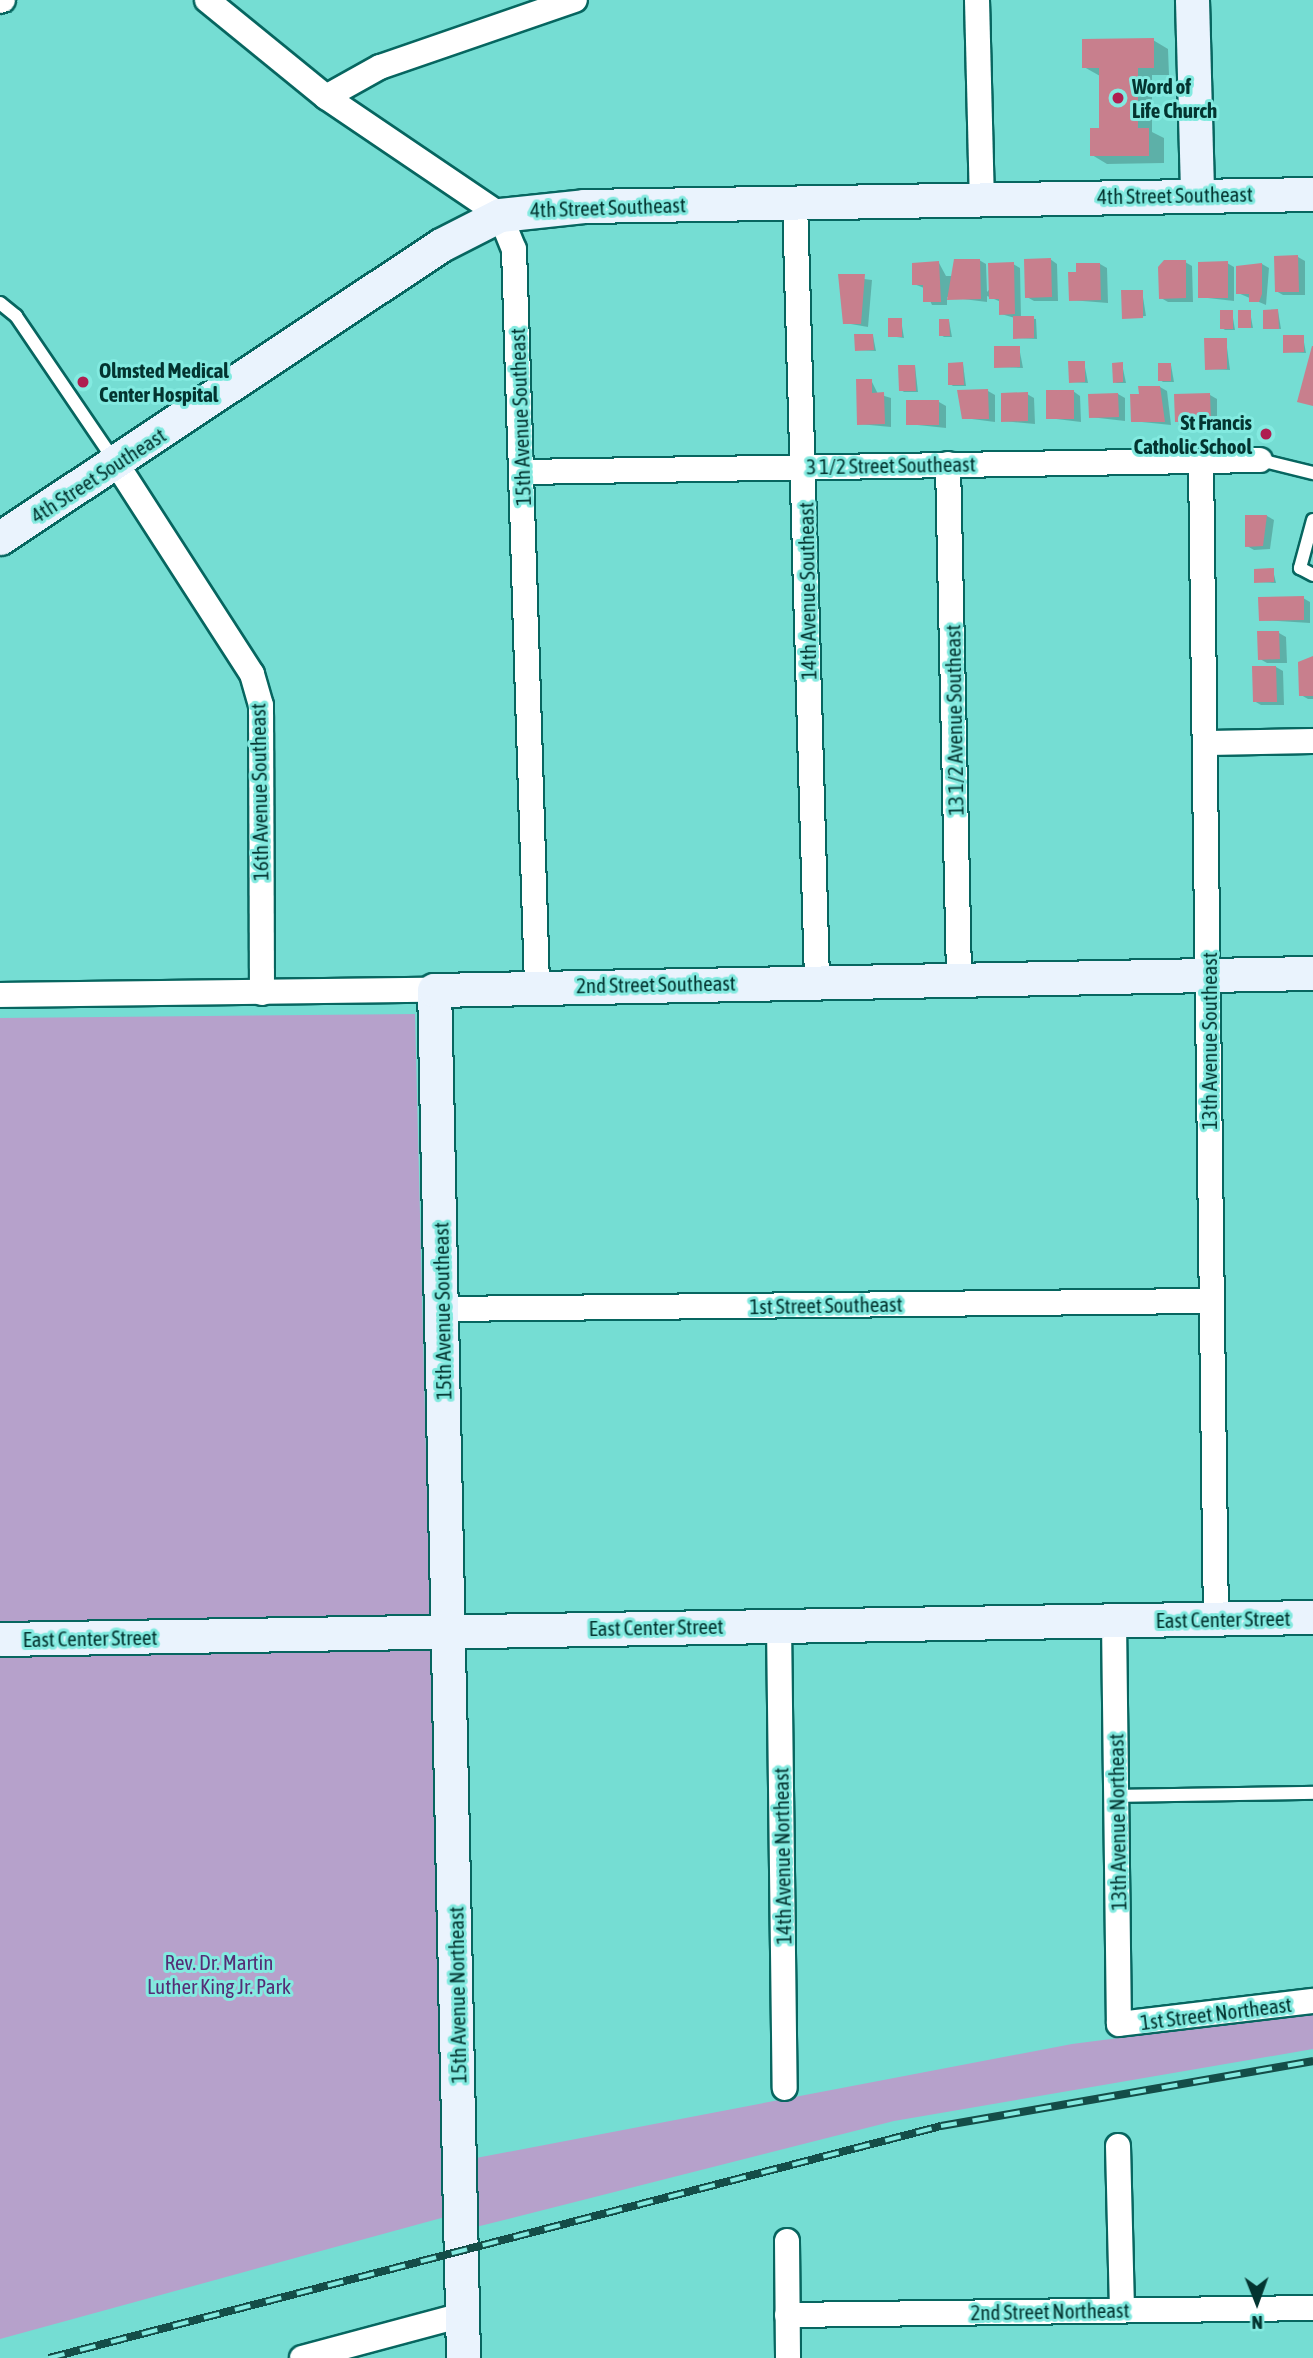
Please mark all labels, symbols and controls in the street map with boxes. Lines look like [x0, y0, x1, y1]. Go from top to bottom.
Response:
place label: Word of Life Church [1132, 73, 1217, 123]
marker: Word of Life Church [1110, 90, 1126, 106]
street label: 4th Street Southeast [1097, 181, 1253, 209]
street label: 4th Street Southeast [530, 192, 686, 222]
street label: 15th Avenue Southeast [504, 328, 536, 506]
place label: Olmsted Medical Center Hospital [99, 357, 229, 407]
marker: Olmsted Medical Center Hospital [73, 372, 93, 392]
place label: St Francis Catholic School [1134, 409, 1252, 459]
street label: 4th Street Southeast [26, 422, 170, 528]
marker: St Francis Catholic School [1258, 426, 1274, 442]
street label: 3 1/2 Street Southeast [806, 451, 976, 479]
street label: 14th Avenue Southeast [793, 502, 821, 680]
street label: 13 1/2 Avenue Southeast [940, 624, 968, 816]
street label: 16th Avenue Southeast [245, 703, 273, 881]
street label: 13th Avenue Southeast [1196, 952, 1222, 1130]
street label: 2nd Street Southeast [576, 970, 736, 998]
street label: 15th Avenue Southeast [428, 1222, 456, 1400]
street label: 1st Street Southeast [749, 1291, 903, 1319]
street label: East Center Street [1155, 1605, 1291, 1633]
street label: East Center Street [588, 1613, 724, 1641]
street label: East Center Street [22, 1624, 158, 1652]
street label: 13th Avenue Northeast [1103, 1733, 1131, 1911]
street label: 14th Avenue Northeast [768, 1767, 796, 1945]
street label: 15th Avenue Northeast [443, 1906, 471, 2084]
park label: Rev. Dr. Martin Luther King Jr. Park [147, 1949, 291, 1999]
street label: 1st Street Northeast [1139, 1991, 1293, 2035]
north arrow [1222, 2267, 1292, 2337]
street label: 2nd Street Northeast [970, 2297, 1130, 2325]
text: N [1252, 2312, 1263, 2334]

